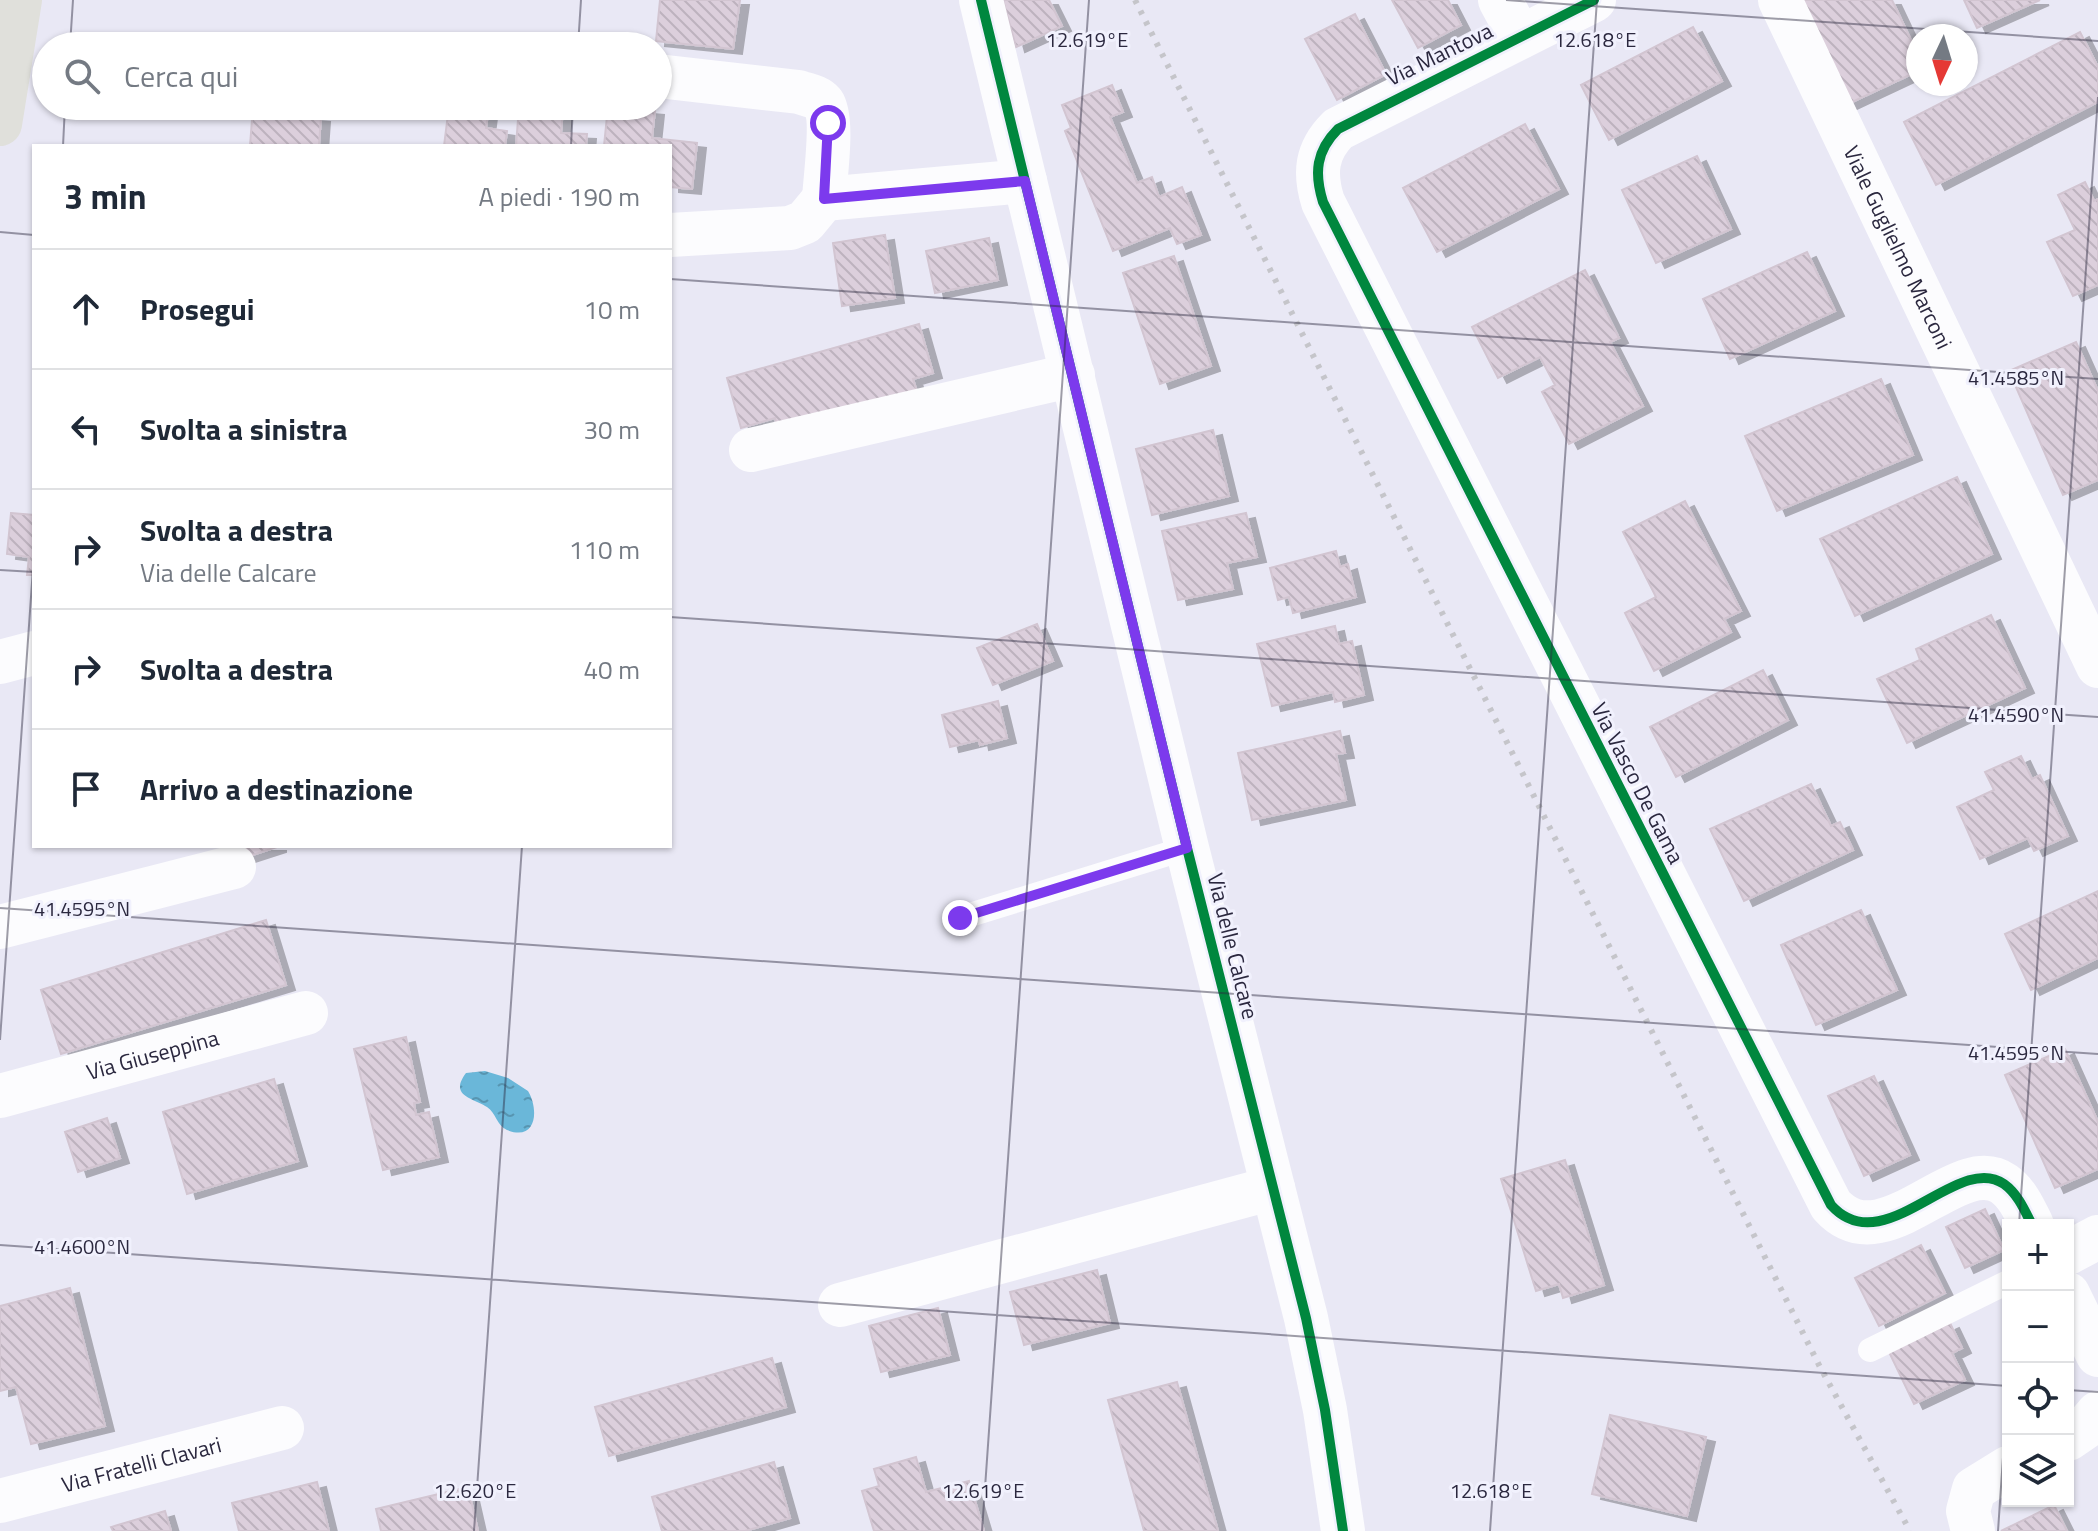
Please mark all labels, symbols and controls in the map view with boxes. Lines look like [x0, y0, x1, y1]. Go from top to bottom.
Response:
street label: Via Mantova [1380, 13, 1498, 95]
text: 12.619°E [1046, 24, 1128, 55]
text: 12.618°E [1554, 24, 1636, 55]
north arrow [1906, 24, 1978, 96]
search box [32, 32, 672, 120]
text: Cerca qui [124, 53, 238, 99]
icon: search [60, 54, 104, 98]
route start [810, 105, 846, 141]
street label: Viale Guglielmo Marconi [1835, 140, 1961, 355]
text: 3 min [64, 170, 147, 222]
text: A piedi · 190 m [479, 177, 640, 216]
text: Prosegui [140, 286, 255, 332]
icon: ahead [64, 287, 108, 331]
text: 10 m [583, 290, 640, 329]
text: 41.4585°N [1968, 362, 2064, 393]
text: Svolta a sinistra [140, 406, 348, 452]
icon: left [64, 407, 108, 451]
text: 30 m [583, 410, 640, 449]
text: Svolta a destra [140, 507, 333, 553]
icon: right [64, 527, 108, 571]
text: 110 m [569, 530, 640, 569]
text: Via delle Calcare [140, 553, 317, 592]
text: Svolta a destra [140, 646, 333, 692]
icon: right [64, 647, 108, 691]
text: 40 m [583, 650, 640, 689]
street label: Via Vasco De Gama [1583, 696, 1693, 870]
text: 41.4590°N [1968, 699, 2064, 730]
text: Arrivo a destinazione [140, 766, 413, 812]
icon: arrive [64, 767, 108, 811]
street label: Via delle Calcare [1198, 869, 1268, 1023]
text: 41.4595°N [34, 893, 130, 924]
route end [942, 900, 978, 936]
street label: Via Giuseppina [82, 1020, 223, 1089]
text: 41.4595°N [1968, 1037, 2064, 1068]
map controls [2002, 1219, 2074, 1507]
button: + [2002, 1219, 2074, 1291]
text: 41.4600°N [34, 1231, 130, 1262]
button: − [2002, 1291, 2074, 1363]
button: locate [2002, 1363, 2074, 1435]
street label: Via Fratelli Clavari [58, 1427, 225, 1501]
button: layers [2002, 1435, 2074, 1507]
text: 12.620°E [434, 1475, 516, 1506]
text: 12.619°E [942, 1475, 1024, 1506]
text: 12.618°E [1450, 1475, 1532, 1506]

